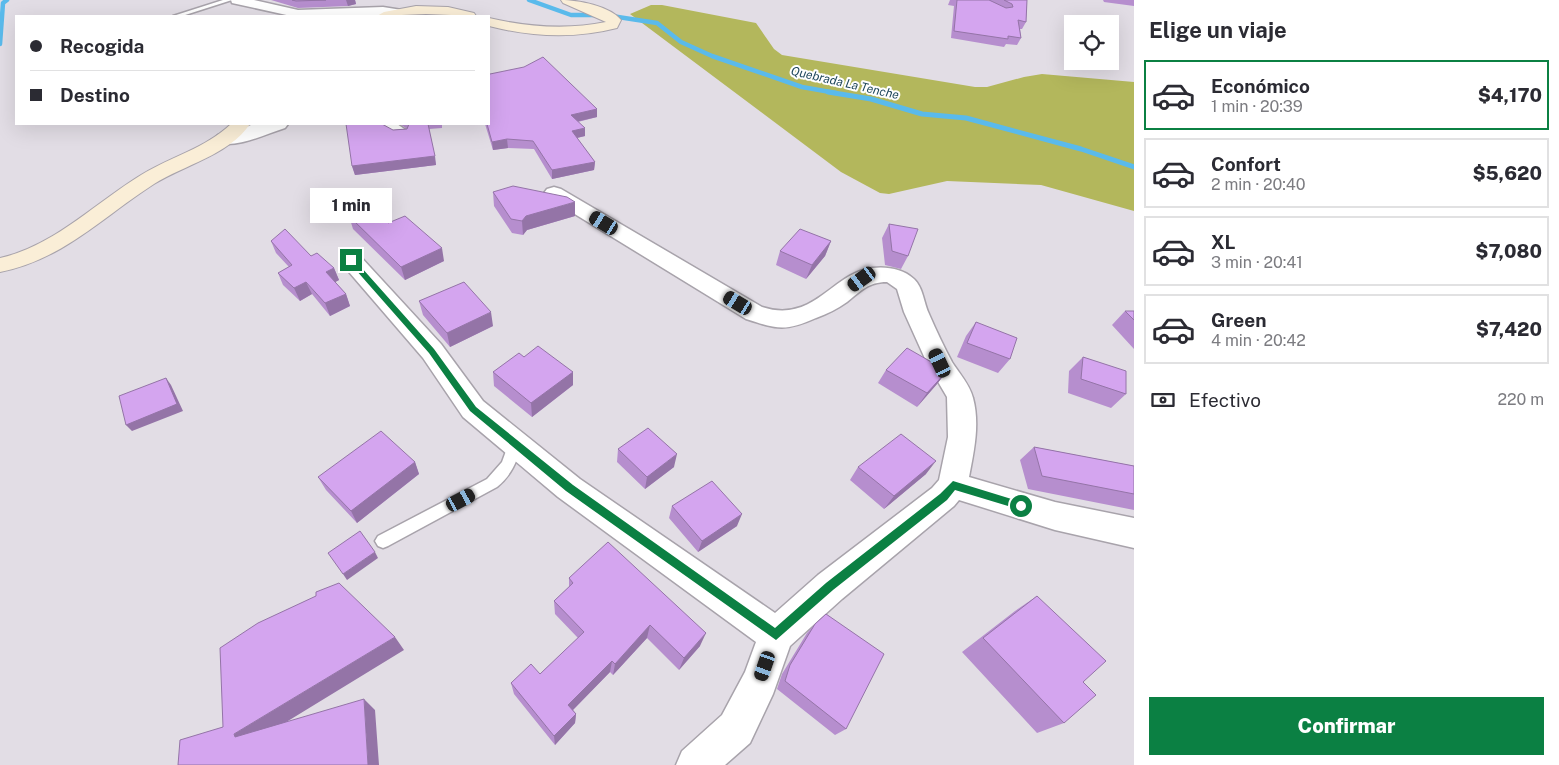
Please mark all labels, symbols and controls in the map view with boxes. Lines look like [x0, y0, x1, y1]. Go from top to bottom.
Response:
map controls [1064, 15, 1119, 70]
button: locate [1064, 15, 1119, 70]
text: Elige un viaje [1149, 17, 1287, 43]
text: Recogida [60, 35, 144, 57]
water label: Quebrada La Tenche [790, 64, 901, 102]
icon: car [1151, 73, 1196, 118]
text: Económico [1211, 75, 1310, 97]
text: Destino [60, 84, 130, 106]
text: $4,170 [1478, 84, 1542, 106]
text: 1 min · 20:39 [1211, 97, 1303, 116]
icon: car [1151, 151, 1196, 196]
text: Confort [1211, 153, 1281, 175]
text: $5,620 [1472, 162, 1542, 184]
text: 2 min · 20:40 [1211, 175, 1306, 194]
callout: 1 min [310, 188, 392, 222]
text: 1 min [331, 196, 371, 215]
car [587, 209, 620, 237]
icon: car [1151, 229, 1196, 274]
text: XL [1211, 231, 1236, 253]
text: $7,080 [1475, 240, 1542, 262]
route end [340, 249, 362, 271]
text: 3 min · 20:41 [1211, 253, 1303, 272]
car [845, 264, 878, 294]
car [721, 289, 754, 317]
icon: car [1151, 307, 1196, 352]
text: Green [1211, 309, 1266, 331]
text: $7,420 [1476, 318, 1542, 340]
text: 4 min · 20:42 [1211, 331, 1306, 350]
car [926, 346, 953, 380]
icon: cash [1149, 386, 1177, 414]
text: Efectivo [1189, 389, 1261, 411]
text: 220 m [1497, 390, 1544, 409]
car [444, 486, 477, 514]
route start [1010, 495, 1032, 517]
car [753, 649, 776, 683]
button: Confirmar [1149, 697, 1544, 755]

